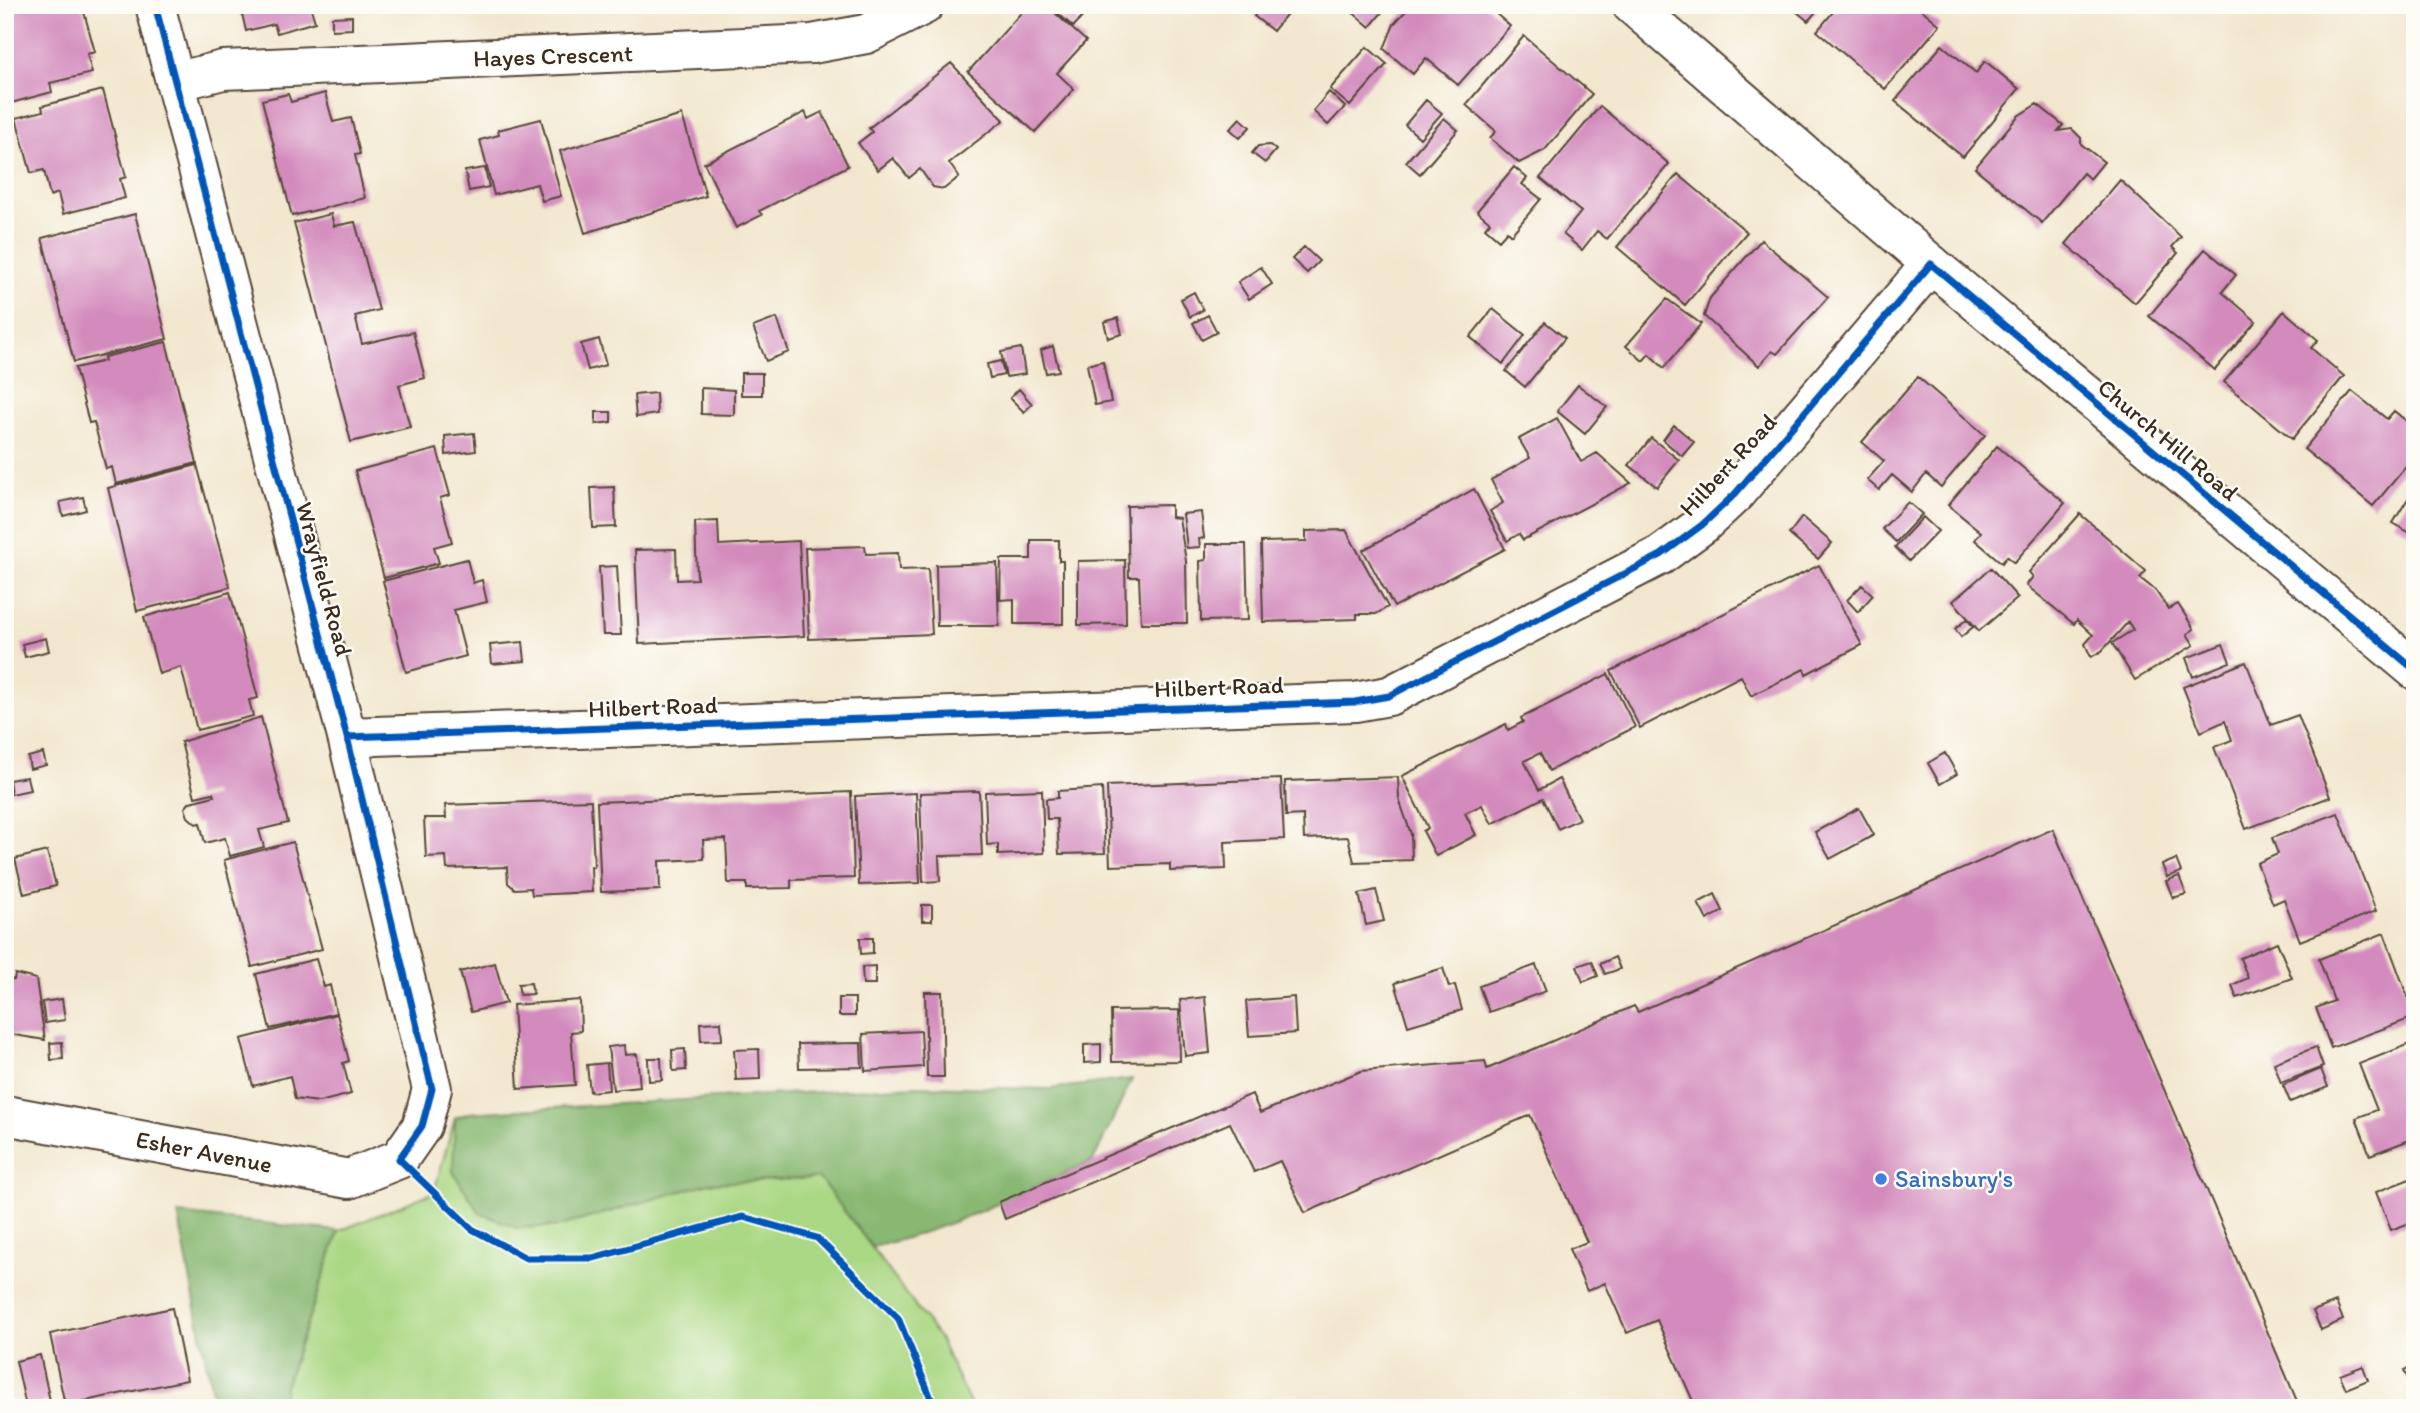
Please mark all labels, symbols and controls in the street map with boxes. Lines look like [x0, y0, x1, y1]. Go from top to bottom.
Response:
street label: Hayes Crescent [473, 38, 633, 73]
street label: Church Hill Road [2092, 372, 2245, 507]
street label: Hilbert Road [1673, 407, 1782, 522]
street label: Wrayfield Road [290, 499, 359, 659]
street label: Hilbert Road [1154, 670, 1284, 703]
street label: Hilbert Road [588, 690, 718, 723]
street label: Esher Avenue [134, 1124, 275, 1179]
place label: Sainsbury's [1895, 1164, 2013, 1193]
marker: Sainsbury's [1873, 1171, 1889, 1187]

